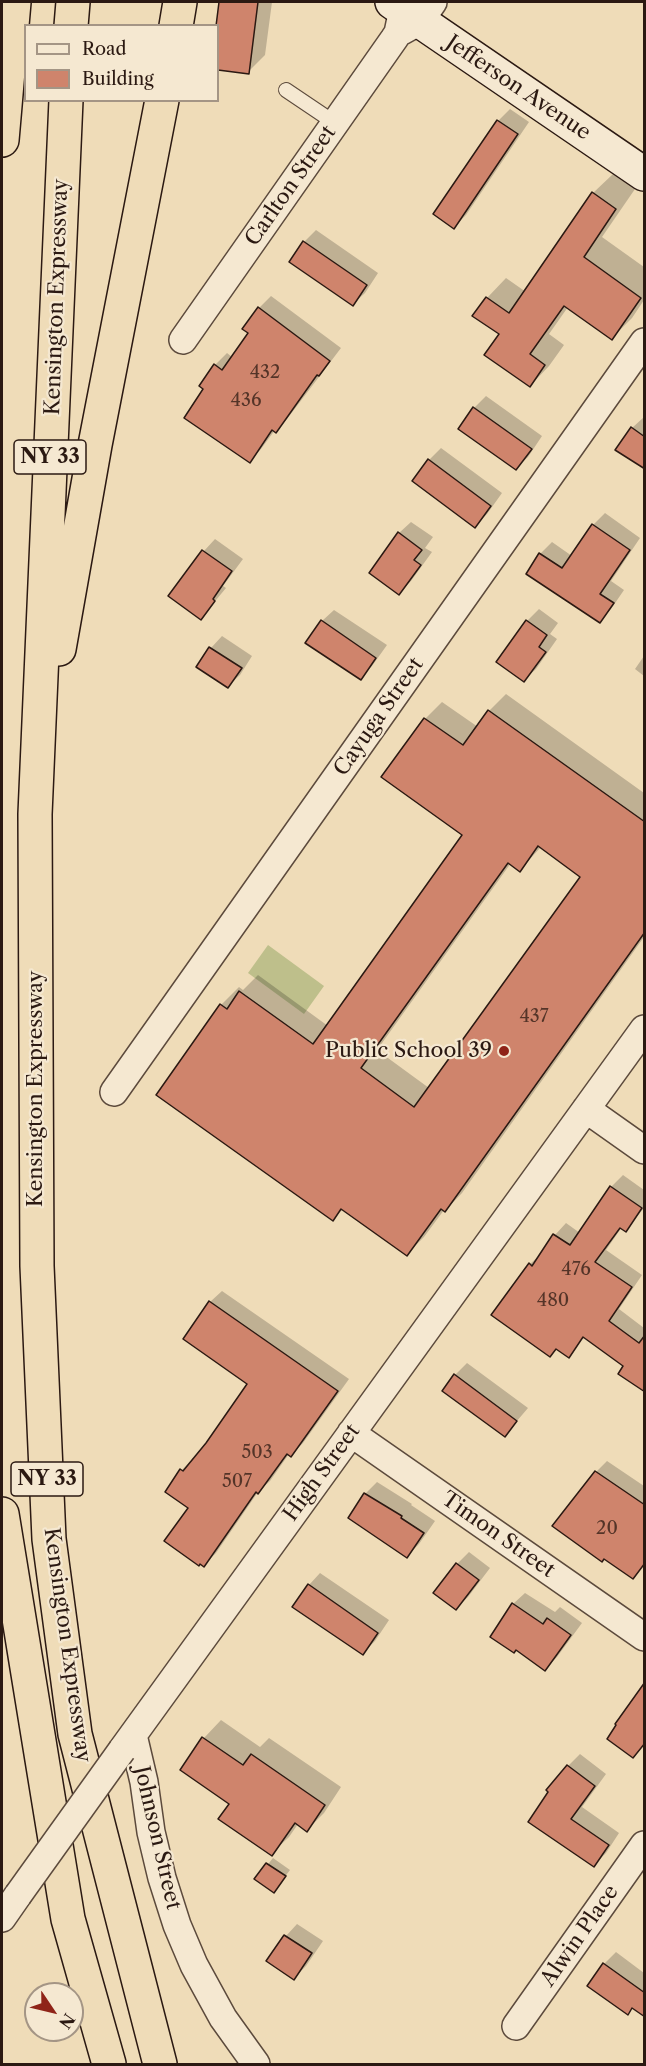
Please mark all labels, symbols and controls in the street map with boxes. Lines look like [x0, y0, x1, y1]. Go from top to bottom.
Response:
legend [24, 24, 219, 102]
street label: Jefferson Avenue [441, 30, 595, 146]
text: Road [82, 38, 127, 60]
text: Building [82, 68, 154, 90]
street label: Carlton Street [240, 121, 342, 251]
street label: Kensington Expressway [40, 178, 74, 416]
house number: 432 [250, 362, 280, 384]
house number: 436 [231, 390, 261, 412]
road number: NY 33 [14, 440, 86, 474]
street label: Cayuga Street [329, 653, 429, 781]
street label: Kensington Expressway [23, 971, 49, 1207]
house number: 437 [519, 1006, 549, 1028]
place label: Public School 39 [325, 1038, 492, 1064]
marker: Public School 39 [497, 1044, 511, 1058]
house number: 476 [561, 1259, 591, 1281]
house number: 480 [537, 1290, 569, 1312]
street label: High Street [278, 1420, 366, 1526]
house number: 503 [241, 1442, 273, 1464]
road number: NY 33 [11, 1462, 83, 1496]
house number: 507 [222, 1471, 252, 1493]
street label: Timon Street [437, 1487, 559, 1583]
house number: 20 [596, 1518, 618, 1540]
street label: Kensington Expressway [38, 1526, 96, 1764]
street label: Johnson Street [128, 1764, 186, 1912]
street label: Alwin Place [536, 1880, 624, 1992]
north arrow [24, 1982, 84, 2042]
text: N [55, 2010, 79, 2033]

